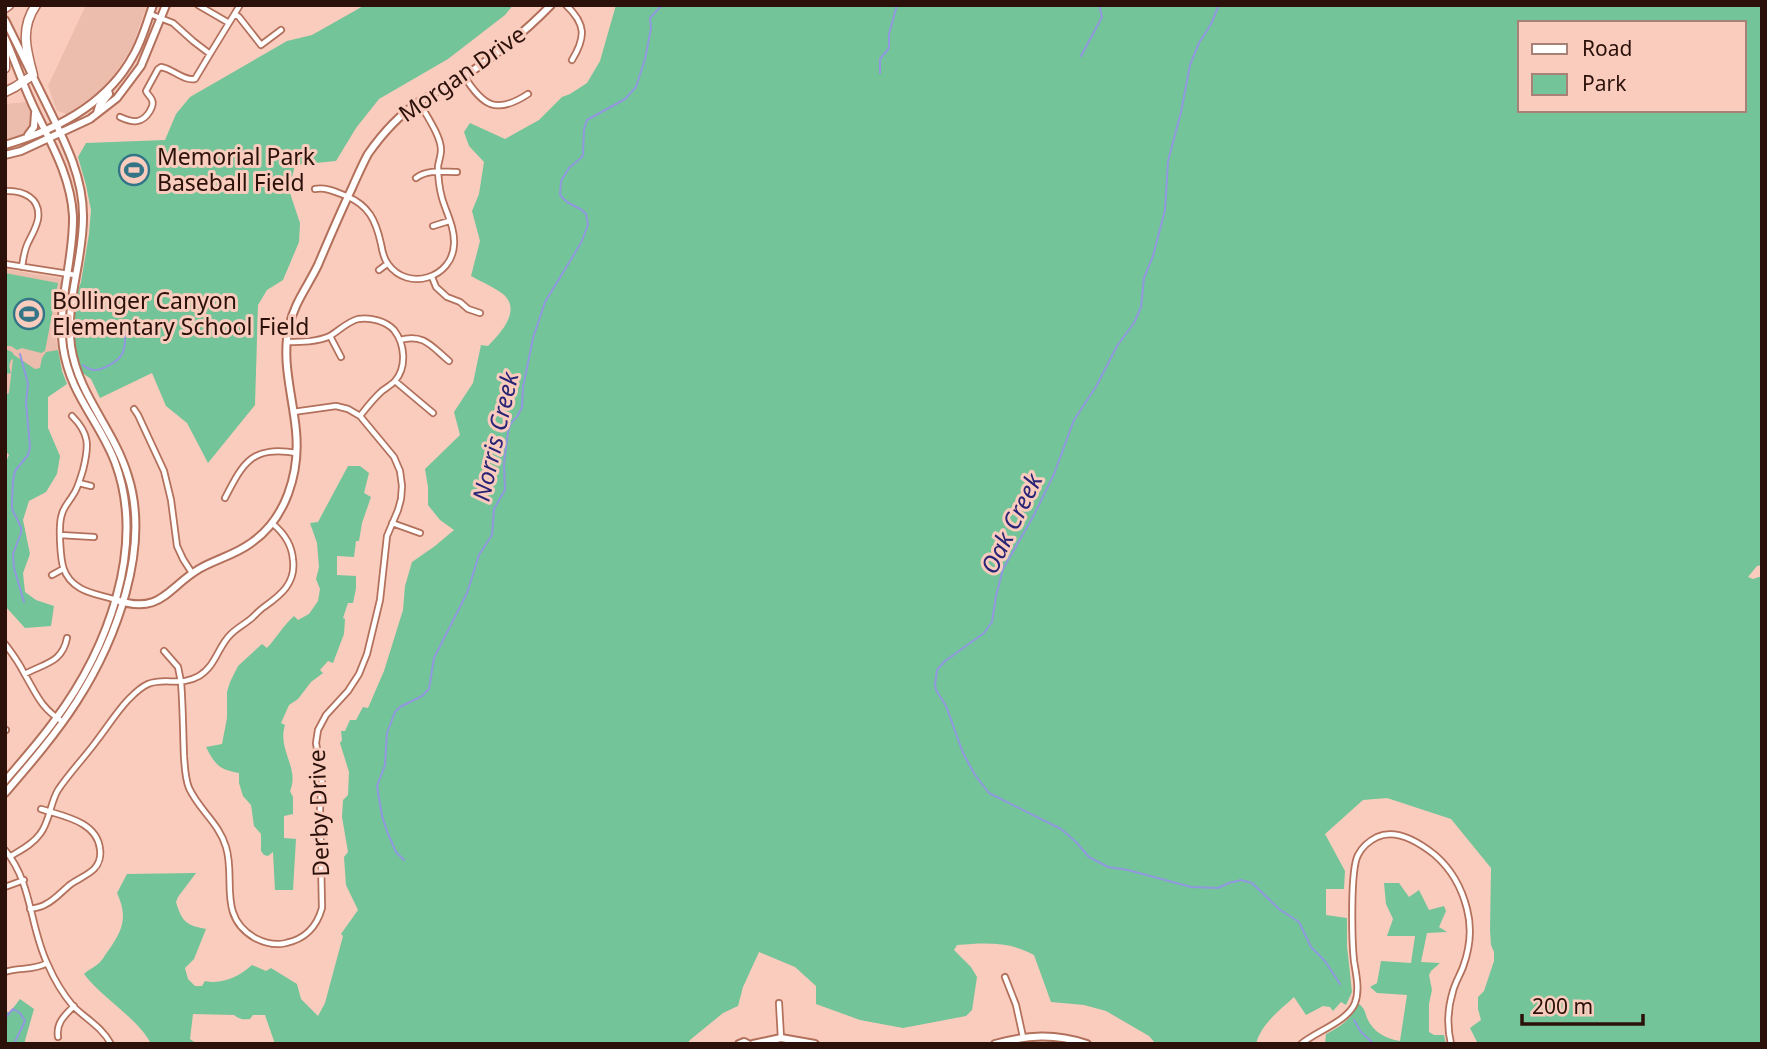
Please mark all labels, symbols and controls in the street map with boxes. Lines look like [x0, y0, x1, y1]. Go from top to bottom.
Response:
street label: Morgan Drive [392, 18, 531, 129]
legend [1518, 21, 1746, 112]
text: Road [1582, 34, 1632, 62]
text: Park [1582, 69, 1627, 97]
place label: Memorial Park Baseball Field [157, 140, 316, 198]
sports icon: Memorial Park Baseball Field [117, 153, 151, 187]
place label: Bollinger Canyon Elementary School Field [52, 284, 309, 342]
sports icon: Bollinger Canyon Elementary School Field [12, 297, 46, 331]
water label: Norris Creek [464, 368, 526, 504]
water label: Oak Creek [972, 467, 1050, 579]
street label: Derby Drive [300, 749, 336, 877]
scale bar [1522, 982, 1643, 1026]
text: 200 m [1532, 992, 1593, 1020]

